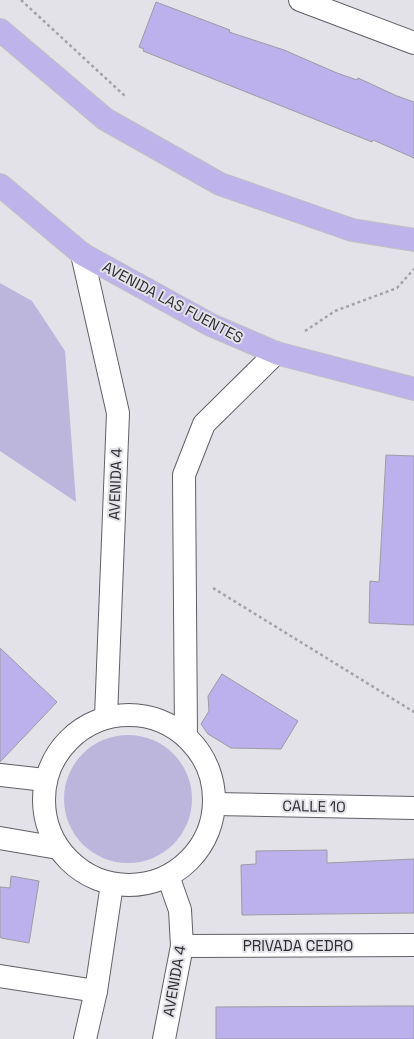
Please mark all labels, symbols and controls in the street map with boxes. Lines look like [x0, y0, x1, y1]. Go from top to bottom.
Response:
street label: AVENIDA LAS FUENTES [99, 257, 247, 347]
street label: AVENIDA 4 [104, 448, 126, 520]
street label: CALLE 10 [282, 796, 346, 816]
street label: PRIVADA CEDRO [243, 936, 353, 955]
street label: AVENIDA 4 [158, 944, 190, 1018]

